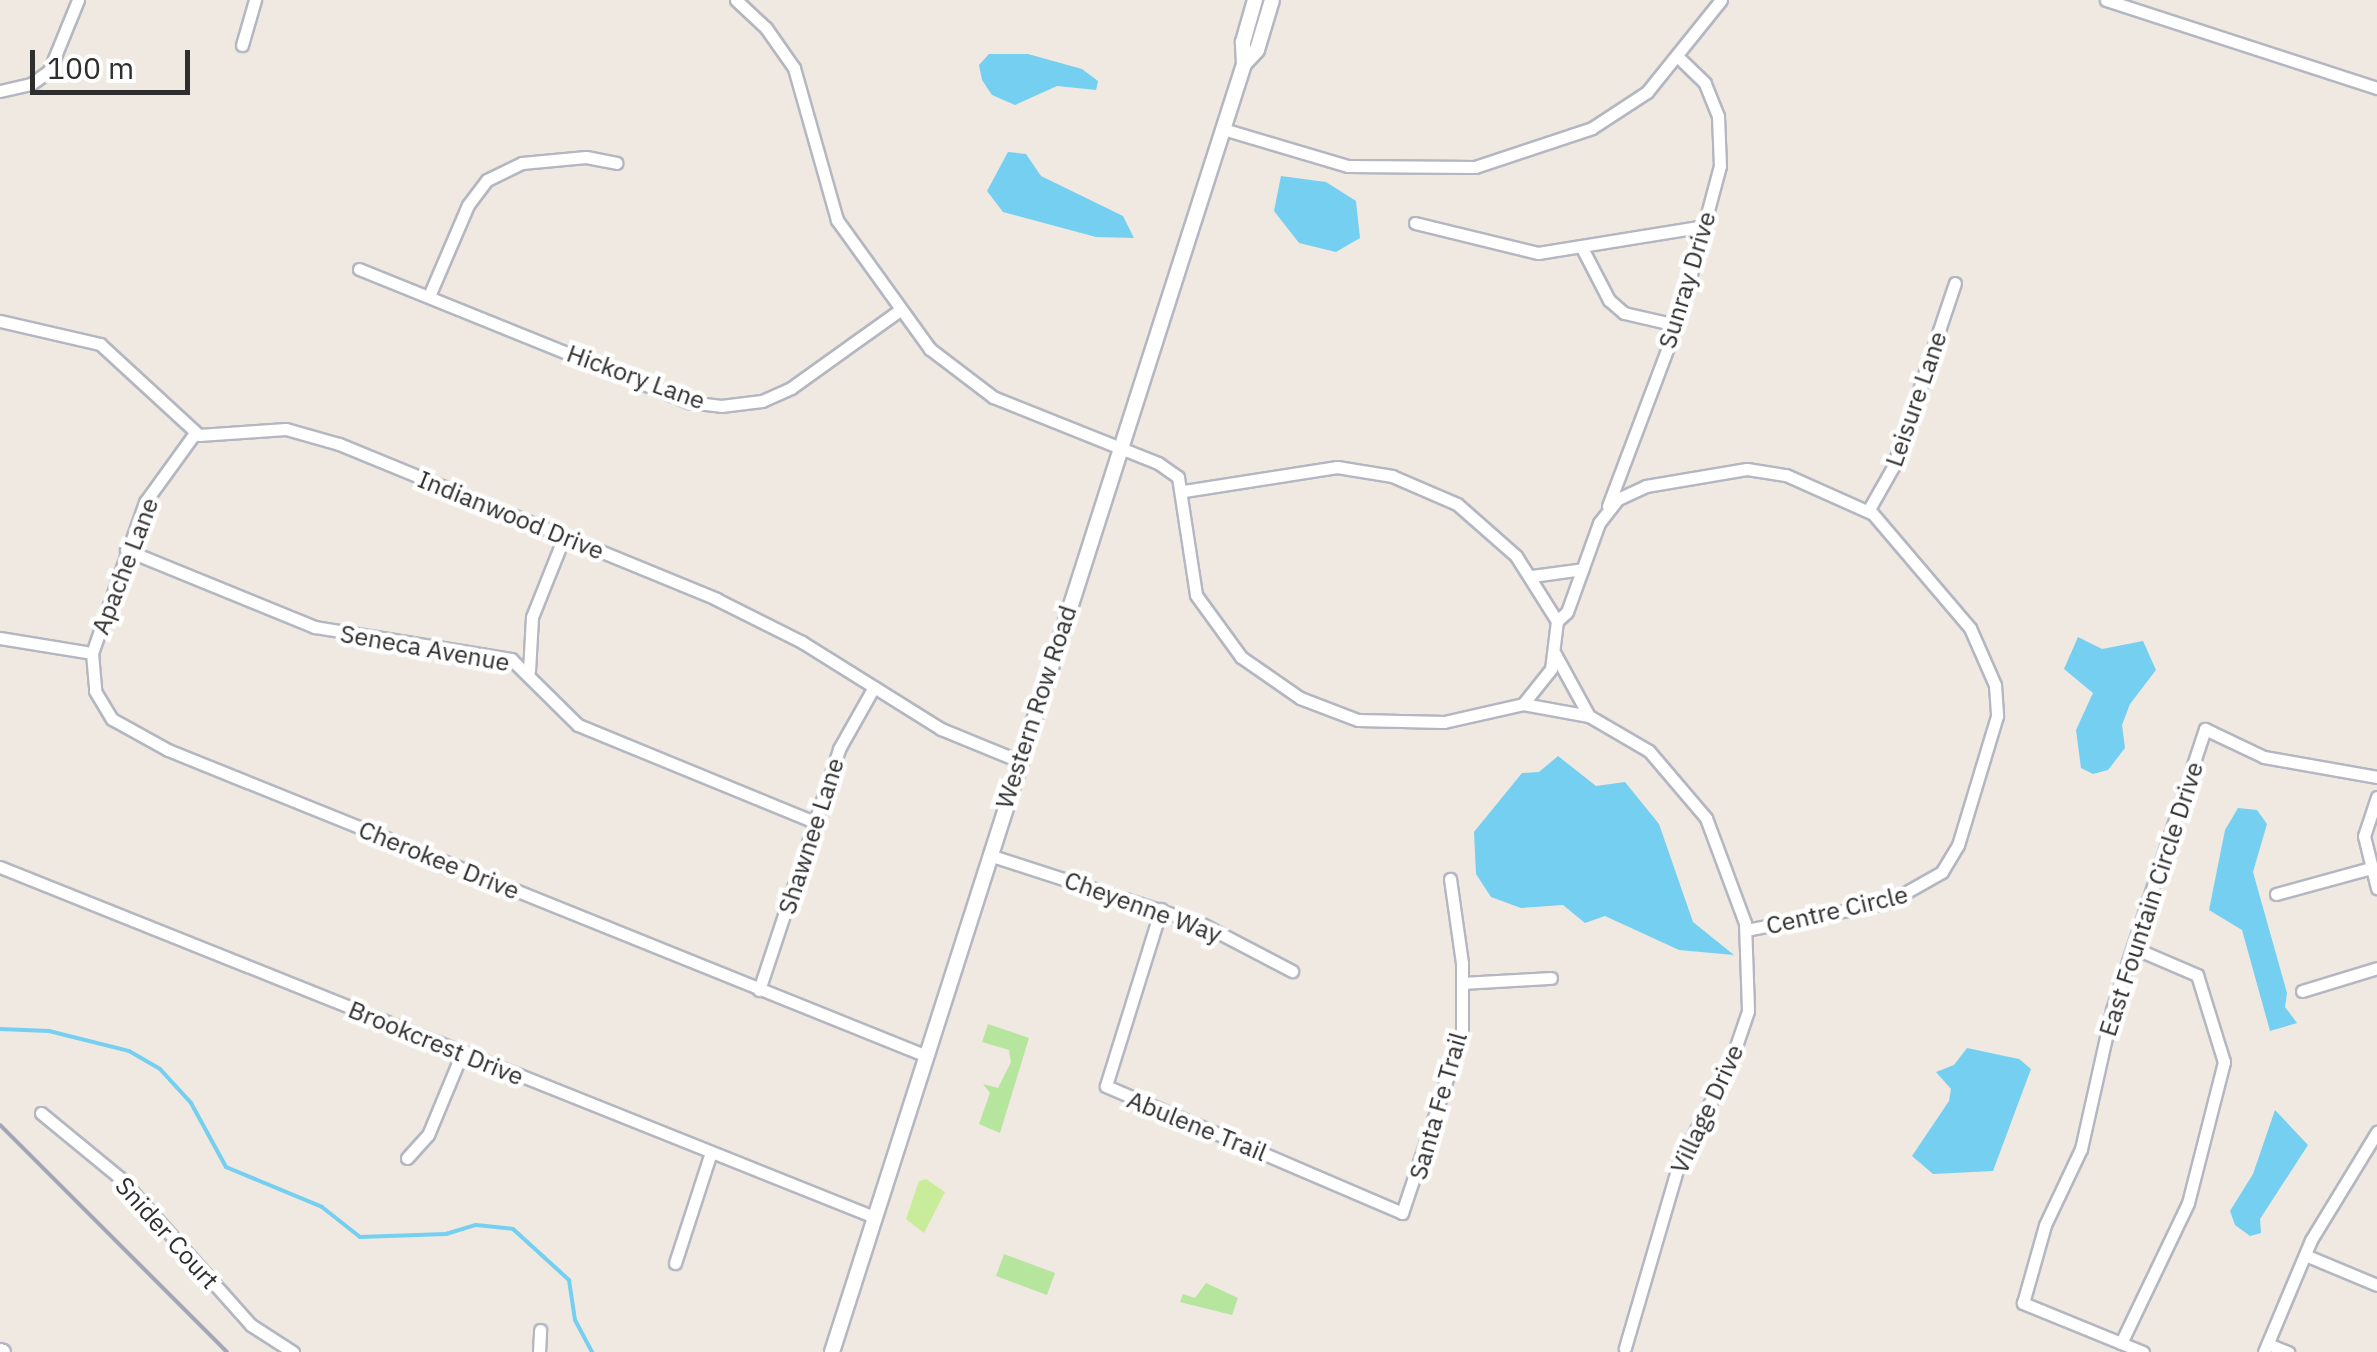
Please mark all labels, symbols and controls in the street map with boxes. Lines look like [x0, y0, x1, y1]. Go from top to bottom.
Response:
scale bar [35, 30, 195, 92]
text: 100 m [47, 48, 134, 87]
street label: Sunray Drive [1652, 208, 1722, 352]
street label: Leisure Lane [1879, 327, 1953, 471]
street label: Hickory Lane [563, 338, 709, 416]
street label: Indianwood Drive [414, 464, 608, 566]
street label: Apache Lane [85, 493, 165, 639]
street label: Western Row Road [989, 602, 1083, 812]
street label: Seneca Avenue [338, 618, 512, 678]
street label: Shawnee Lane [772, 754, 850, 918]
street label: East Fountain Circle Drive [2092, 758, 2210, 1040]
street label: Cherokee Drive [354, 814, 524, 906]
street label: Cheyenne Way [1060, 865, 1226, 949]
street label: Centre Circle [1763, 879, 1911, 941]
street label: Brookcrest Drive [344, 994, 528, 1092]
street label: Santa Fe Trail [1403, 1029, 1473, 1183]
street label: Village Drive [1664, 1040, 1750, 1178]
street label: Abulene Trail [1123, 1084, 1271, 1168]
street label: Snider Court [109, 1171, 225, 1295]

